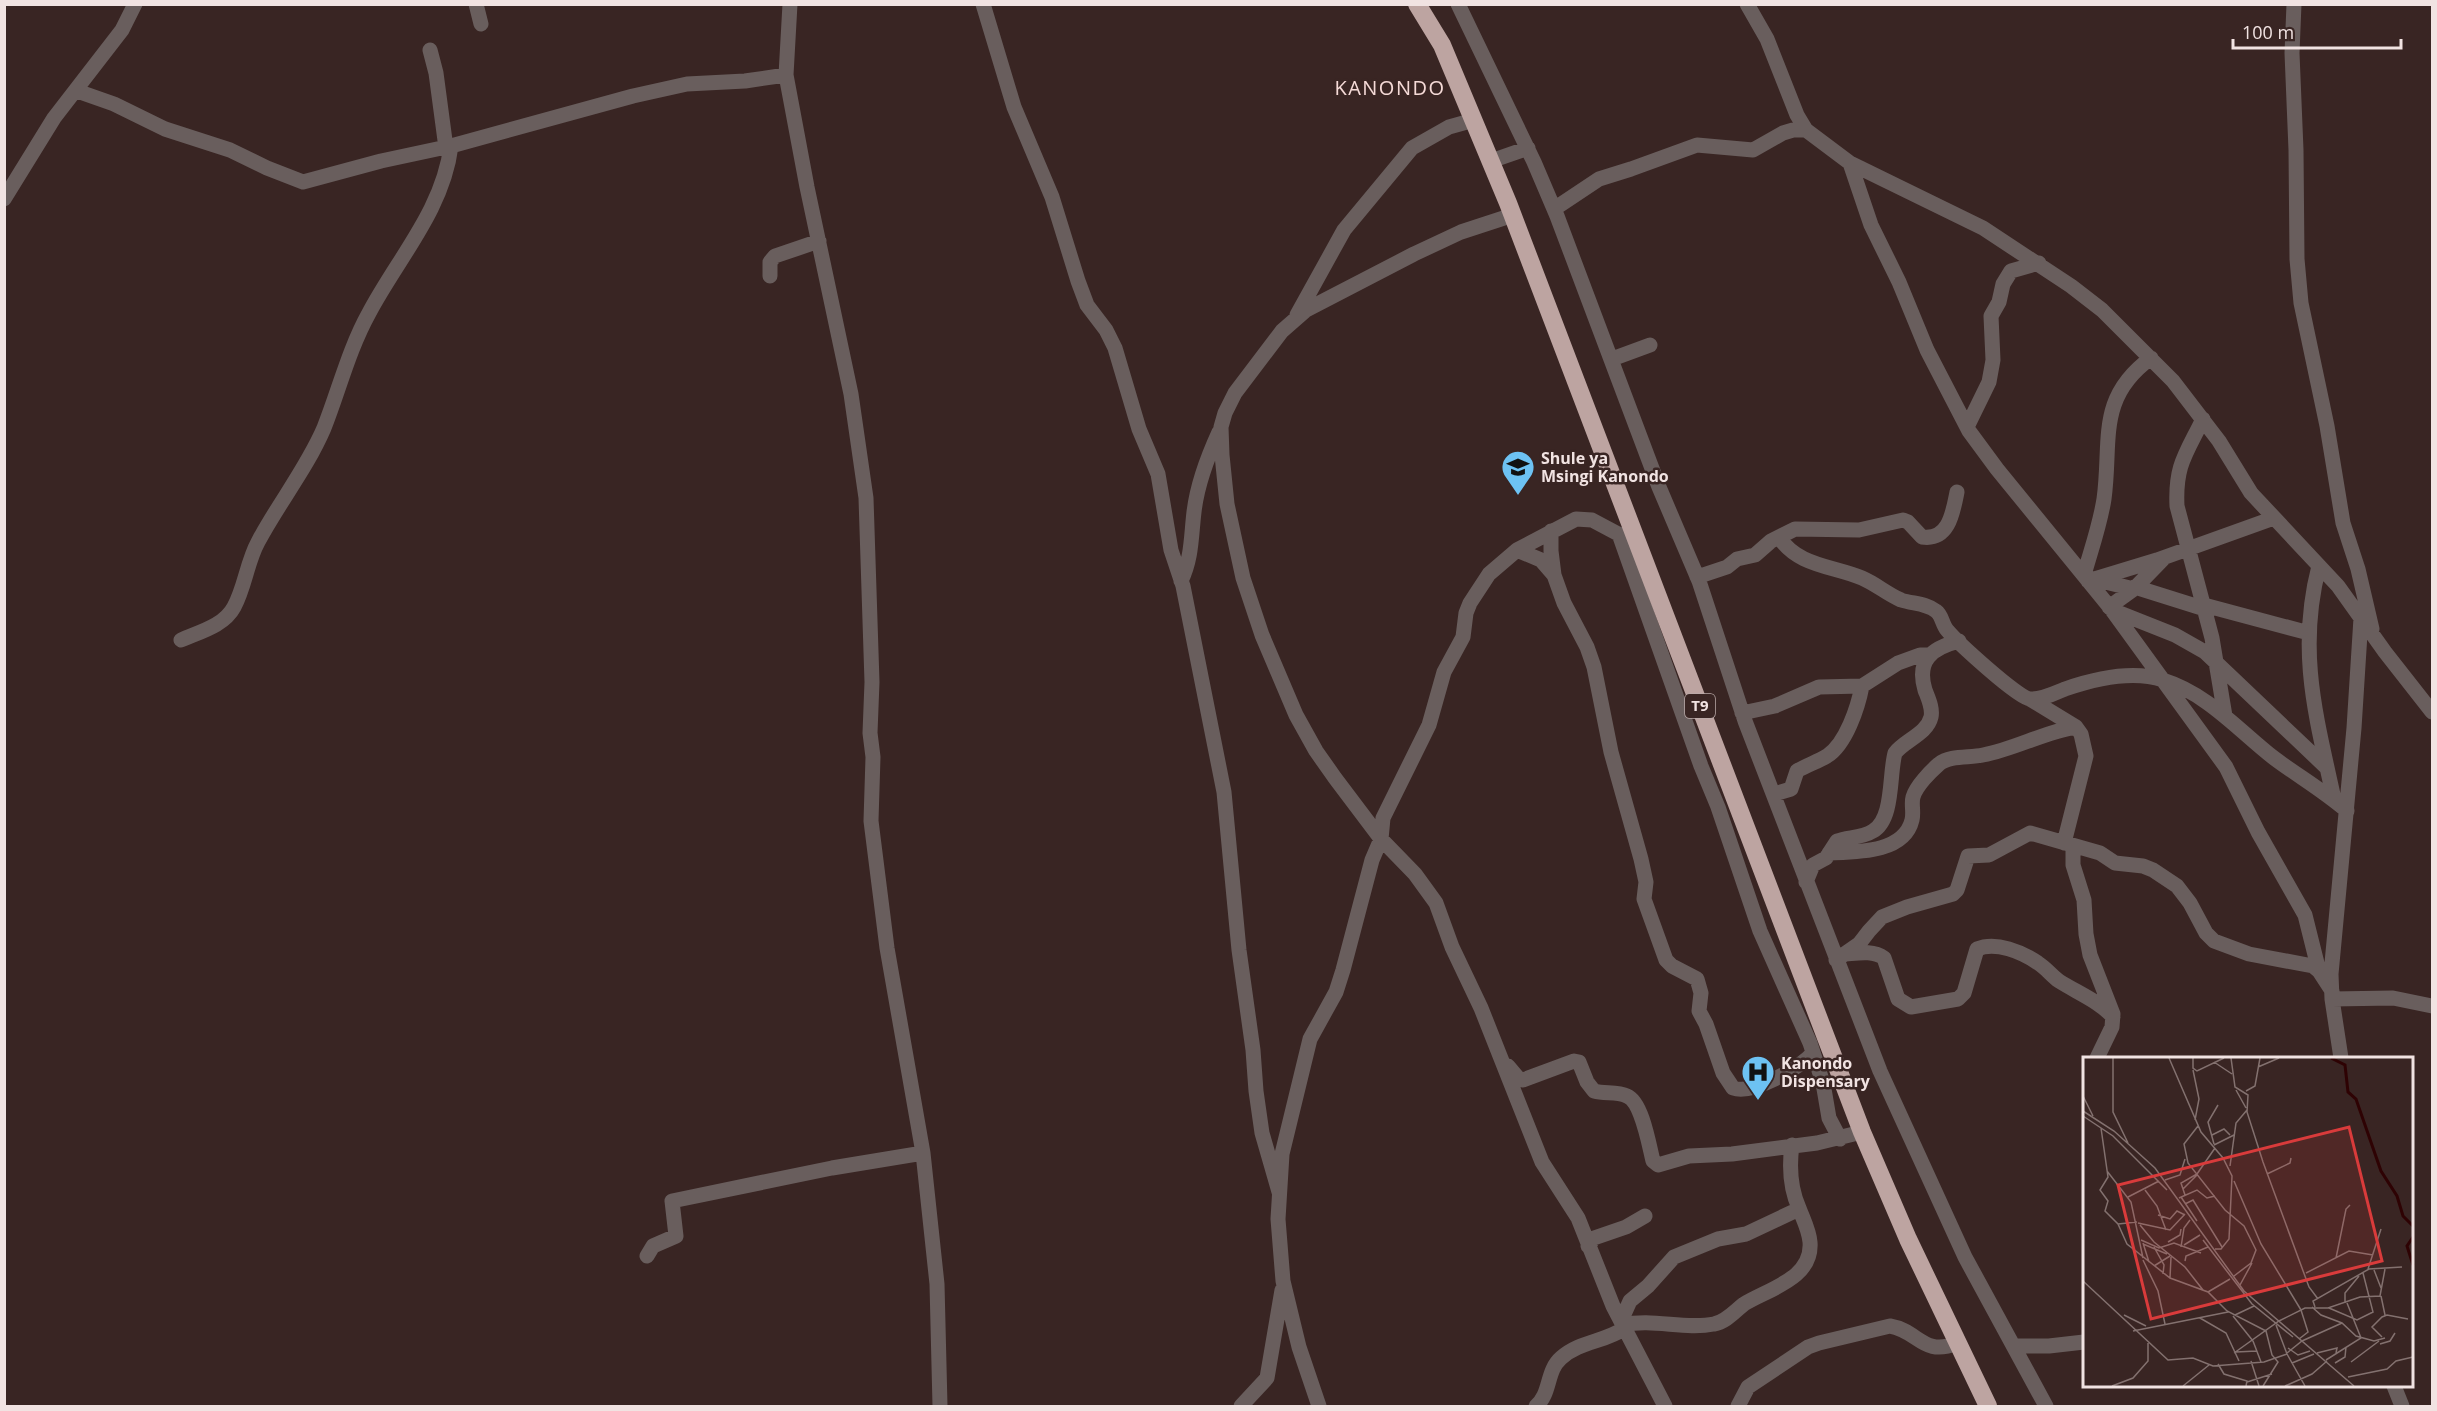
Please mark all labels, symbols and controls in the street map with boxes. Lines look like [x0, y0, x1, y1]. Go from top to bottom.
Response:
scale bar [2233, 12, 2401, 50]
text: 100 m [2242, 20, 2294, 44]
district label: KANONDO [1334, 74, 1446, 101]
place label: Shule ya Msingi Kanondo [1541, 447, 1669, 487]
school or university icon: Shule ya Msingi Kanondo [1500, 449, 1536, 496]
road number: T9 [1685, 694, 1715, 718]
place label: Kanondo Dispensary [1781, 1052, 1871, 1092]
hospital icon: Kanondo Dispensary [1740, 1054, 1776, 1101]
inset map [2083, 1057, 2413, 1387]

